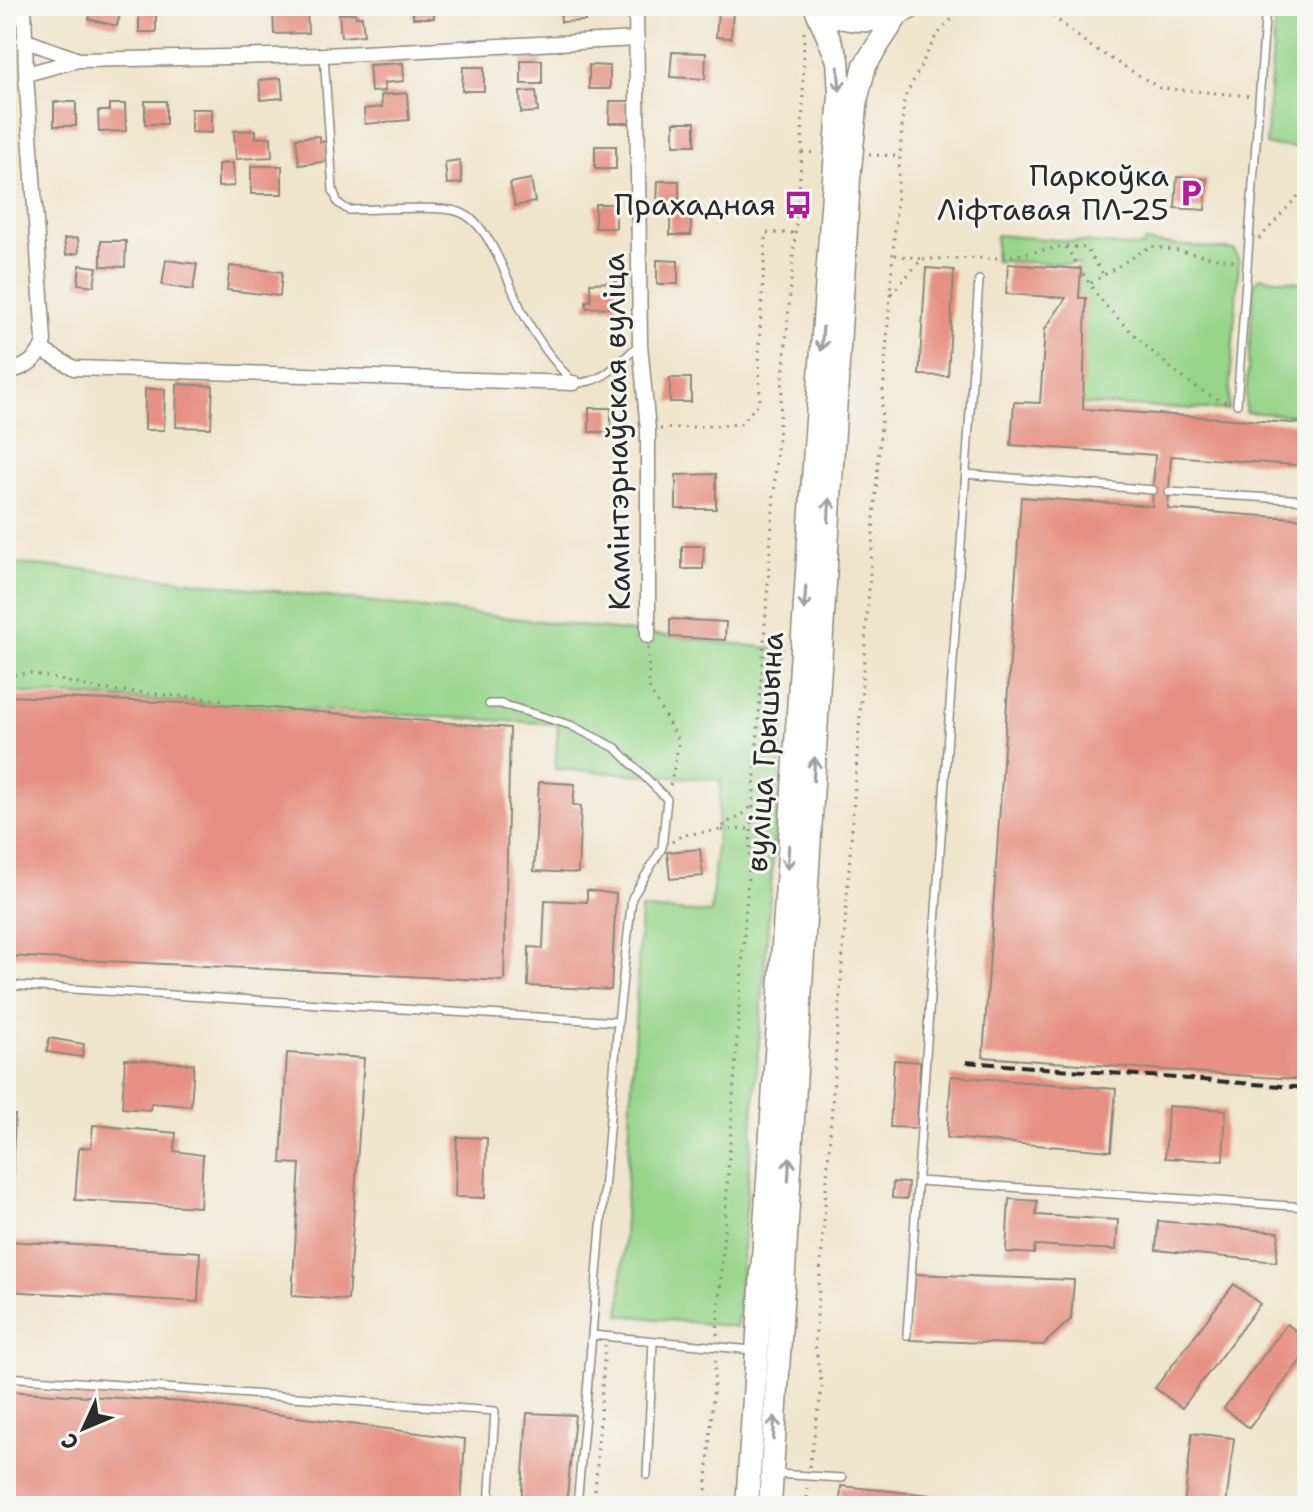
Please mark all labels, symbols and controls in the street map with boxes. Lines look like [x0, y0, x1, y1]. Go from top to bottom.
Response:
one-way arrow [832, 65, 847, 92]
place label: Паркоўка Ліфтавая ПЛ-25 [937, 155, 1169, 230]
parking icon: Паркоўка Ліфтавая ПЛ-25 [1176, 178, 1206, 208]
place label: Прахадная [614, 184, 776, 225]
bus stop icon: Прахадная [783, 190, 813, 220]
street label: Камінтэрнаўская вуліца [593, 253, 640, 611]
one-way arrow [814, 325, 829, 352]
one-way arrow [822, 497, 837, 524]
one-way arrow [797, 584, 812, 611]
street label: вуліца Грышына [736, 630, 793, 874]
one-way arrow [806, 756, 821, 783]
one-way arrow [780, 844, 795, 870]
one-way arrow [782, 1156, 797, 1183]
north arrow [44, 1388, 124, 1468]
one-way arrow [767, 1415, 782, 1442]
text: С [55, 1427, 85, 1456]

